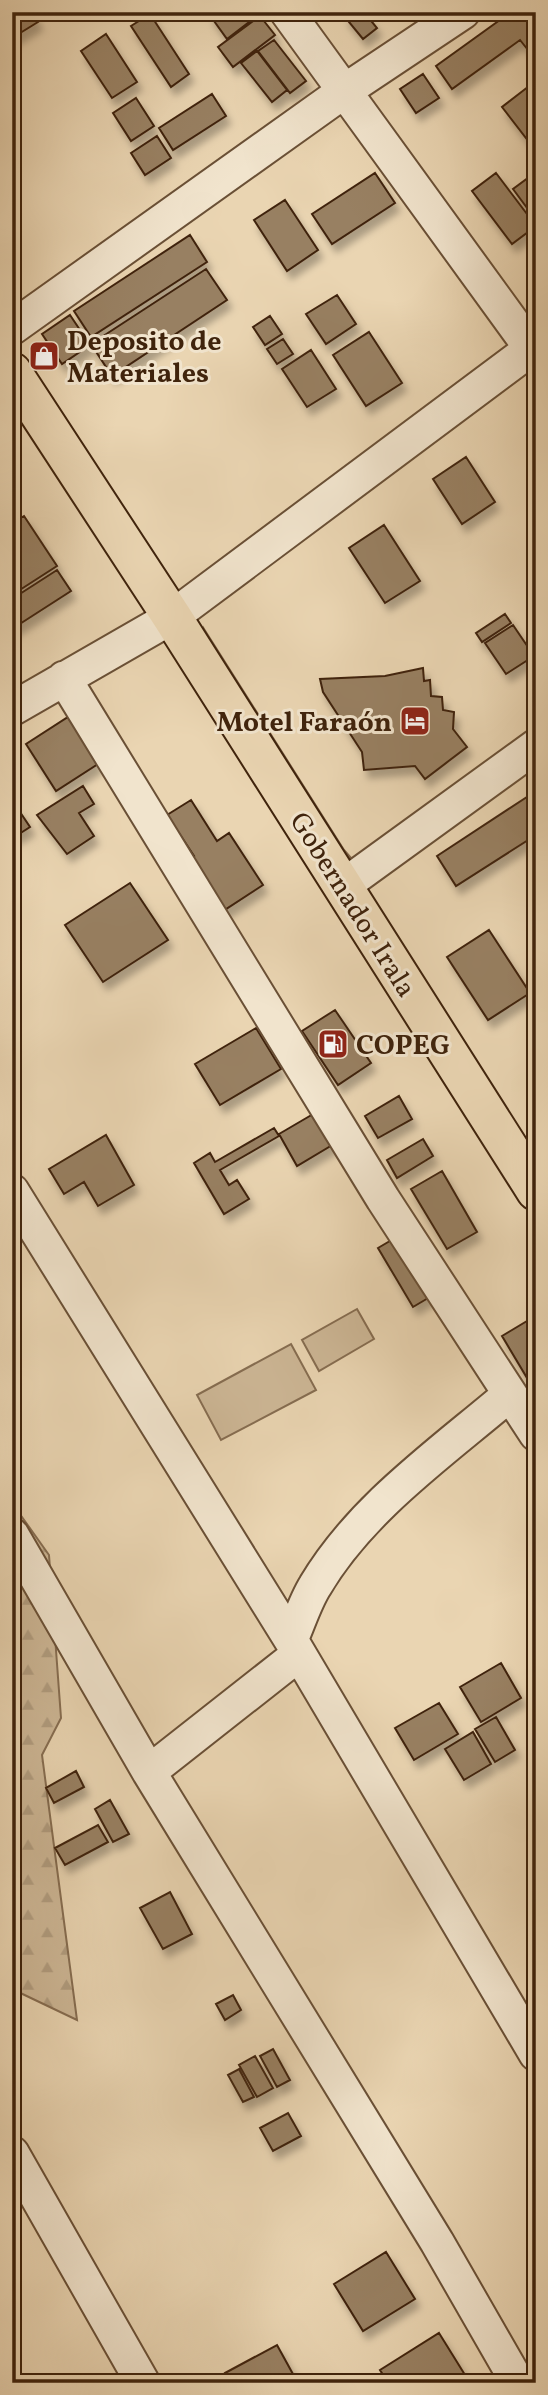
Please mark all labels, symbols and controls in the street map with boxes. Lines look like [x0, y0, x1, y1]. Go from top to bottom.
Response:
place label: Deposito de Materiales [67, 323, 221, 394]
shop icon: Deposito de Materiales [27, 339, 61, 373]
place label: Motel Faraón [216, 704, 392, 743]
hotel icon: Motel Faraón [398, 704, 432, 738]
street label: Gobernador Irala [279, 805, 425, 1006]
fuel station icon: COPEG [316, 1027, 350, 1061]
place label: COPEG [356, 1027, 450, 1066]

